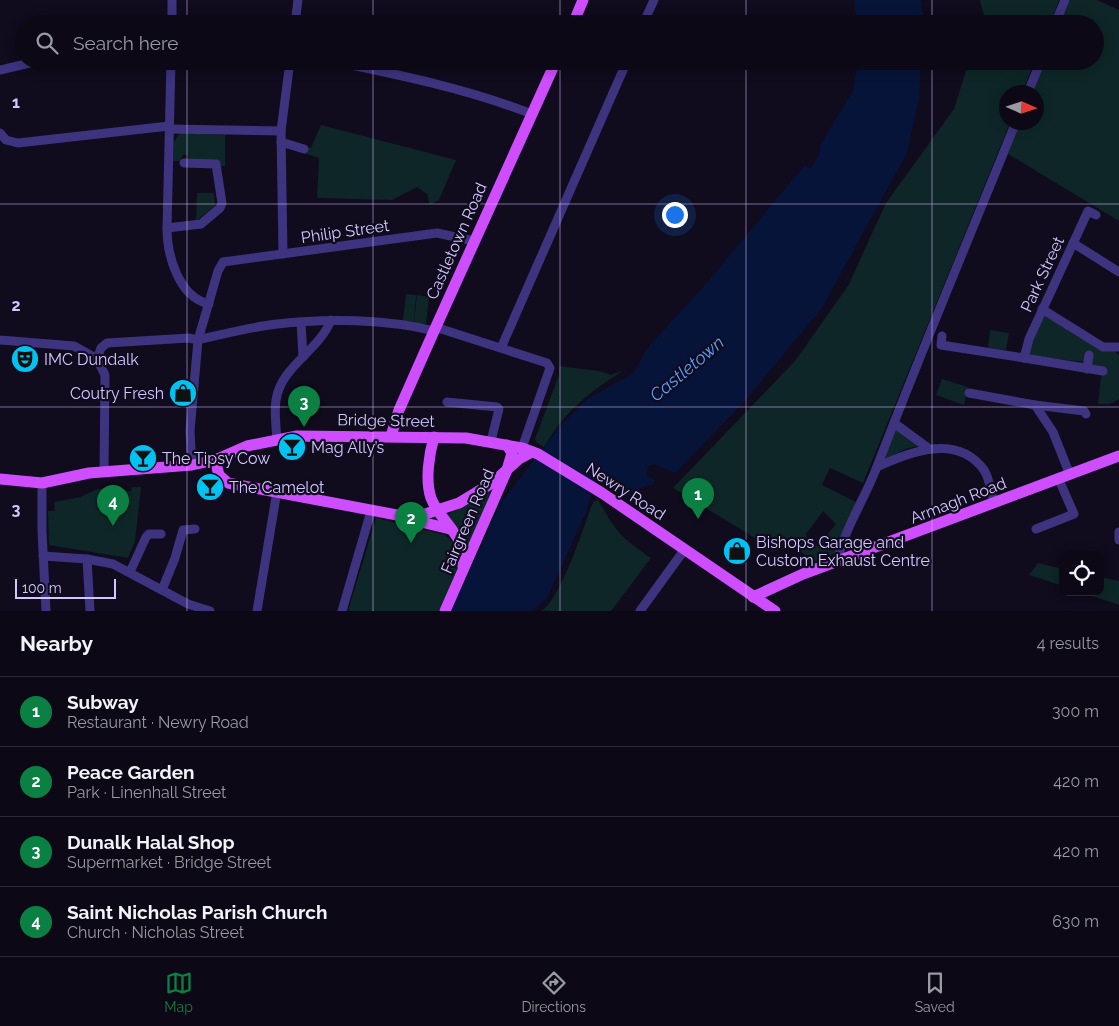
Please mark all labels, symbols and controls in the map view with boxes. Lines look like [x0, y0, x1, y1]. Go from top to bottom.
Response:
search box [15, 15, 1104, 70]
icon: search [33, 29, 61, 57]
text: Search here [73, 32, 179, 54]
north arrow [999, 85, 1044, 130]
text: 1 [12, 93, 20, 112]
street label: Castletown Road [422, 180, 491, 302]
your location [662, 202, 688, 228]
street label: Philip Street [300, 216, 391, 247]
street label: Park Street [1017, 233, 1068, 315]
text: 2 [11, 296, 21, 315]
water label: Castletown [645, 332, 728, 406]
theatre icon: IMC Dundalk [10, 344, 40, 374]
place label: IMC Dundalk [44, 350, 139, 369]
shop icon: Coutry Fresh [168, 378, 198, 408]
place label: Coutry Fresh [70, 384, 164, 403]
pin: 3 [288, 386, 320, 427]
street label: Bridge Street [337, 410, 436, 431]
bar icon: Mag Ally’s [277, 432, 307, 462]
place label: Mag Ally’s [311, 438, 385, 457]
bar icon: The Tipsy Cow [128, 443, 158, 473]
place label: The Tipsy Cow [162, 449, 270, 468]
street label: Newry Road [583, 459, 669, 524]
street label: Fairgreen Road [437, 466, 498, 576]
bar icon: The Camelot [195, 472, 225, 502]
street label: Armagh Road [907, 473, 1009, 528]
place label: The Camelot [229, 478, 325, 497]
pin: 1 [682, 478, 714, 519]
pin: 4 [97, 485, 129, 526]
text: 3 [12, 500, 21, 519]
pin: 2 [395, 502, 427, 543]
place label: Bishops Garage and Custom Exhaust Centre [756, 533, 930, 570]
shop icon: Bishops Garage and Custom Exhaust Centre [722, 536, 752, 566]
map controls [1059, 551, 1104, 596]
button: locate [1059, 551, 1104, 596]
scale bar [15, 576, 116, 599]
text: 100 m [22, 580, 62, 596]
text: Nearby [20, 631, 93, 656]
text: 4 results [1037, 634, 1099, 653]
text: Subway [67, 691, 139, 713]
text: 1 [32, 702, 40, 721]
text: 300 m [1052, 702, 1099, 721]
text: Restaurant · Newry Road [67, 713, 249, 732]
text: Peace Garden [67, 761, 195, 783]
text: 2 [31, 772, 41, 791]
text: 420 m [1053, 772, 1099, 791]
text: Park · Linenhall Street [67, 783, 226, 802]
text: Dunalk Halal Shop [67, 831, 235, 853]
text: 3 [32, 842, 40, 861]
text: 420 m [1053, 842, 1099, 861]
text: Supermarket · Bridge Street [67, 853, 271, 872]
text: Saint Nicholas Parish Church [67, 901, 327, 923]
text: 4 [31, 912, 41, 931]
text: 630 m [1052, 912, 1099, 931]
text: Church · Nicholas Street [67, 923, 244, 942]
tab: Map [164, 969, 193, 1015]
tab: Directions [521, 969, 586, 1015]
tab: Saved [915, 969, 955, 1015]

